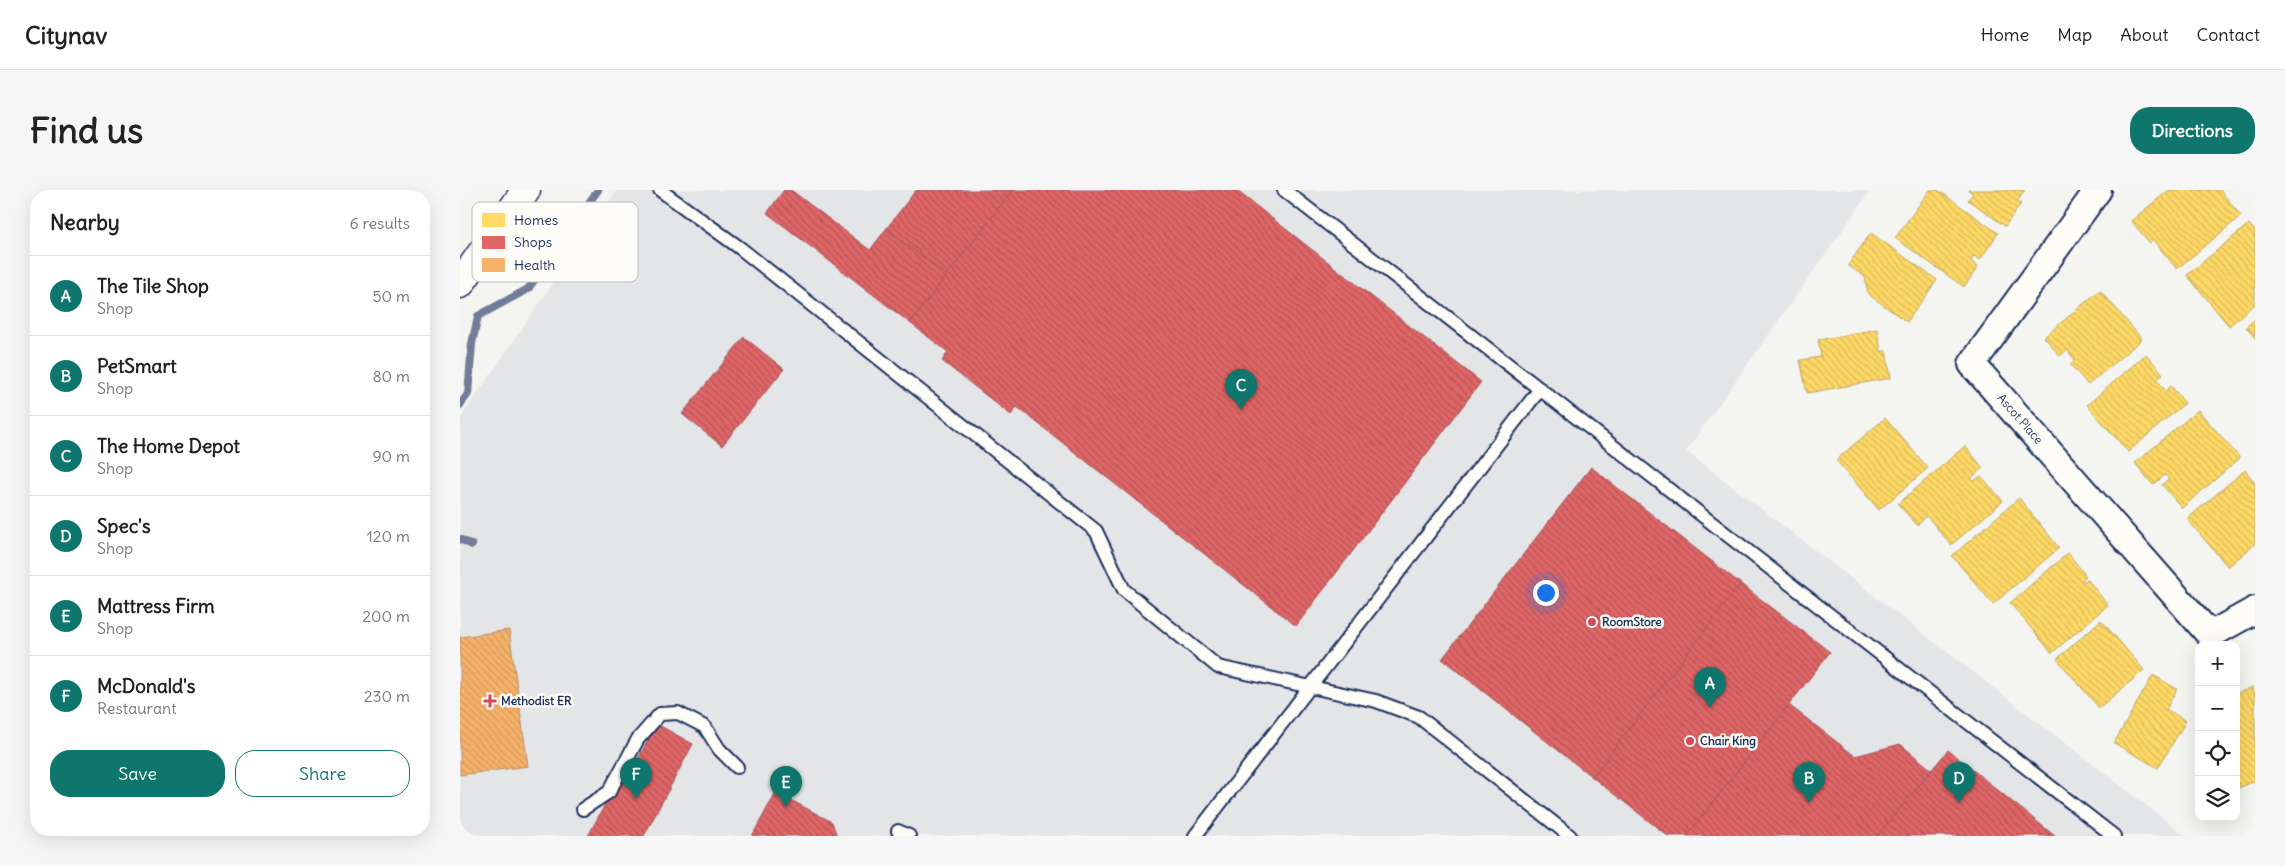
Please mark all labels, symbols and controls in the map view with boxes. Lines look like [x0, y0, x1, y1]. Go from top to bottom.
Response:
text: Citynav [25, 20, 107, 50]
text: Home [1981, 23, 2029, 46]
text: Map [2057, 23, 2092, 46]
text: About [2120, 23, 2168, 46]
text: Contact [2196, 23, 2260, 46]
button: Directions [2130, 107, 2255, 154]
text: Find us [30, 108, 143, 152]
legend [472, 202, 638, 282]
text: Nearby [50, 209, 120, 236]
text: Homes [514, 211, 558, 229]
text: 6 results [349, 213, 410, 233]
text: Shops [514, 233, 552, 251]
text: Health [514, 256, 555, 274]
text: The Tile Shop [97, 274, 209, 298]
text: A [61, 286, 71, 306]
text: 50 m [372, 286, 410, 306]
text: Shop [97, 298, 133, 318]
text: PetSmart [97, 354, 177, 378]
text: B [61, 366, 71, 386]
text: 80 m [372, 366, 410, 386]
pin: C [1225, 369, 1257, 410]
text: Shop [97, 378, 133, 398]
street label: Ascot Place [1994, 390, 2046, 447]
text: The Home Depot [97, 434, 240, 458]
text: C [61, 446, 71, 466]
text: 90 m [372, 446, 410, 466]
text: Shop [97, 458, 133, 478]
text: Spec's [97, 514, 151, 538]
text: D [60, 526, 72, 546]
text: 120 m [367, 526, 410, 546]
text: Shop [97, 538, 133, 558]
your location [1533, 580, 1559, 606]
text: Mattress Firm [97, 594, 215, 618]
text: E [61, 606, 71, 626]
text: 200 m [362, 606, 410, 626]
place label: RoomStore [1602, 614, 1662, 629]
marker: RoomStore [1586, 616, 1598, 628]
text: Shop [97, 618, 133, 638]
map controls [2195, 641, 2240, 821]
button: + [2195, 641, 2240, 686]
pin: A [1694, 667, 1726, 708]
text: McDonald's [97, 674, 195, 698]
text: F [61, 686, 71, 706]
text: 230 m [364, 686, 410, 706]
button: − [2195, 686, 2240, 731]
place label: Methodist ER [501, 693, 572, 708]
marker: Methodist ER [483, 694, 497, 708]
text: Restaurant [97, 698, 177, 718]
button: locate [2195, 731, 2240, 776]
place label: Chair King [1700, 733, 1756, 749]
marker: Chair King [1684, 735, 1696, 747]
button: Save [50, 750, 225, 797]
button: Share [235, 750, 410, 797]
pin: F [620, 758, 652, 799]
pin: B [1793, 762, 1825, 803]
pin: D [1943, 762, 1975, 803]
pin: E [770, 766, 802, 807]
button: layers [2195, 776, 2240, 821]

